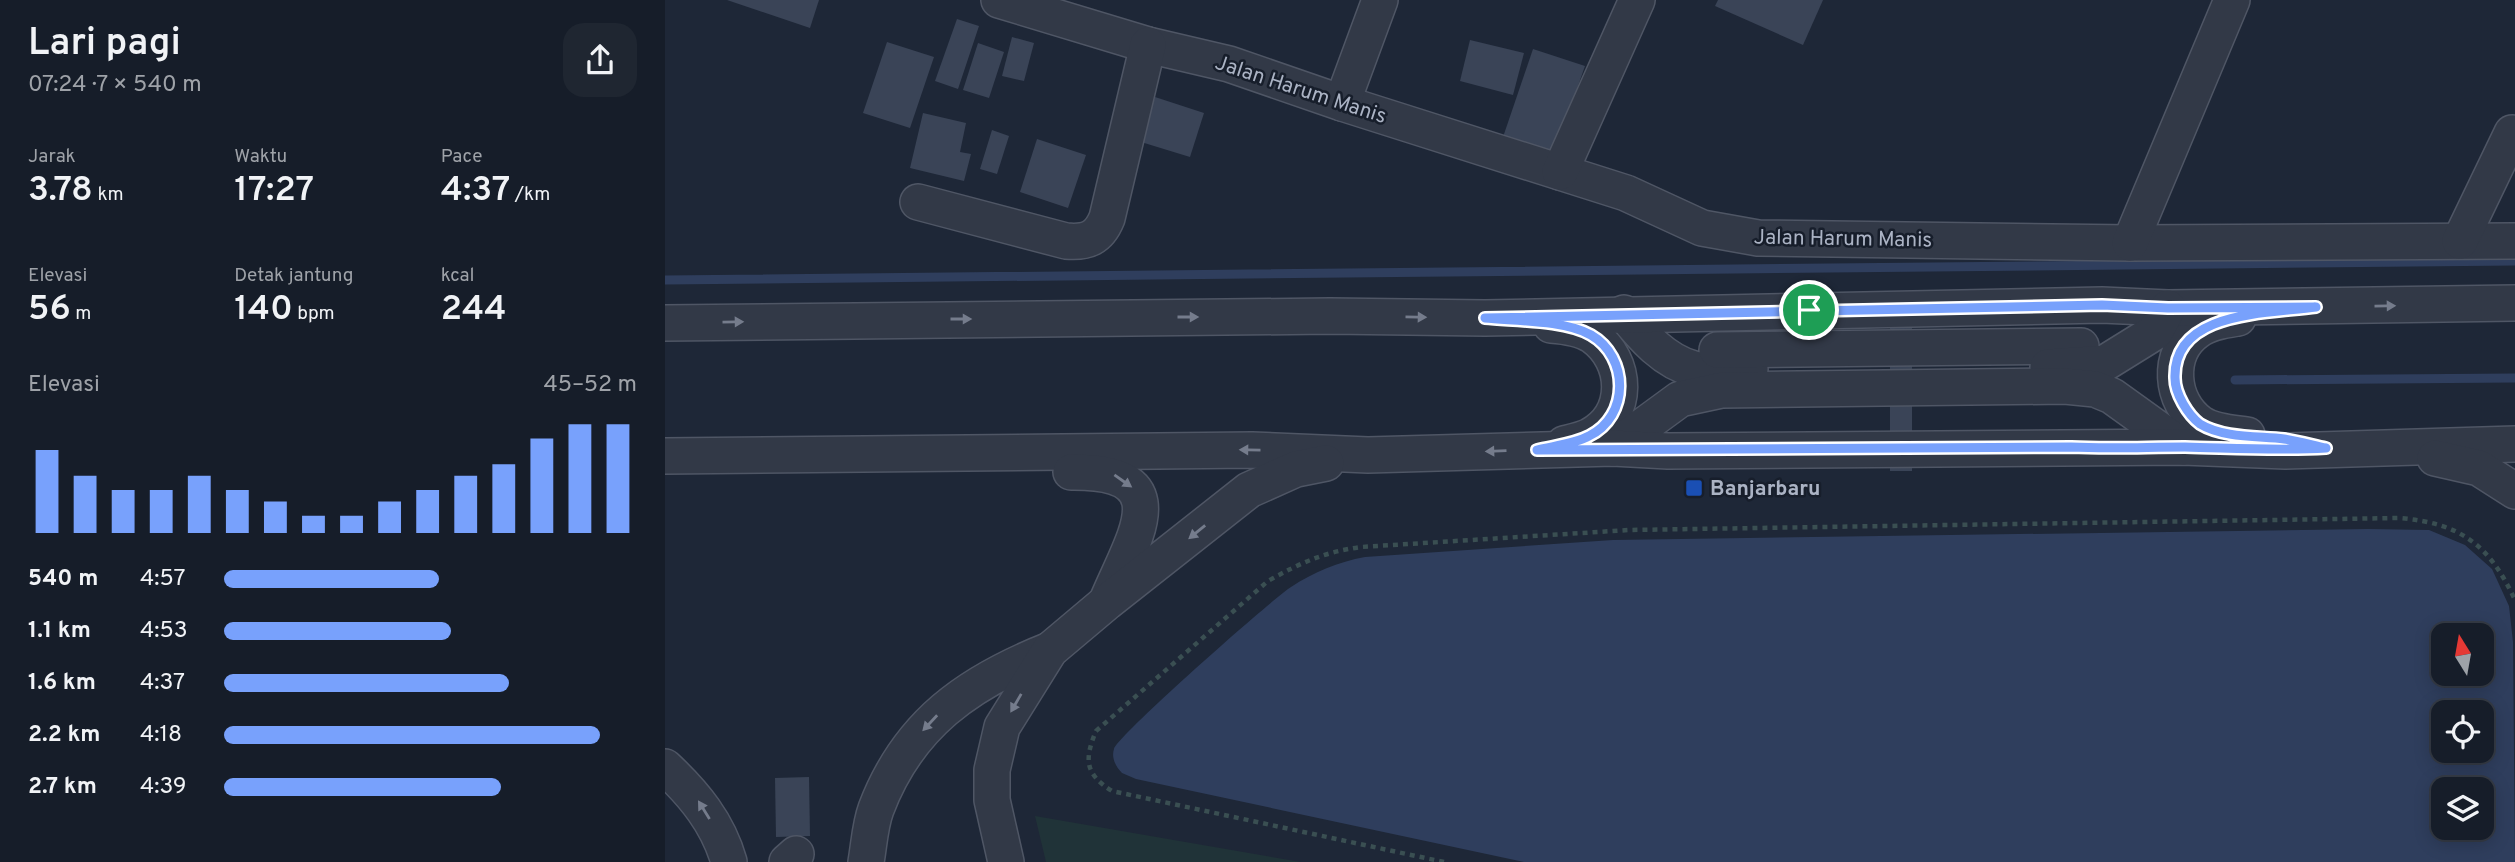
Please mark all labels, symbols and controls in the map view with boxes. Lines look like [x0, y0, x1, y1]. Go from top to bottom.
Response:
text: Lari pagi [28, 20, 181, 69]
button: share [563, 23, 637, 97]
street label: Jalan Harum Manis [1211, 50, 1390, 131]
text: 07:24 · 7 × 540 m [28, 71, 202, 100]
text: Jarak [28, 145, 76, 169]
text: Waktu [234, 145, 287, 169]
text: Pace [441, 145, 482, 169]
text: 3.78 [28, 169, 93, 213]
text: 17:27 [234, 169, 314, 213]
text: 4:37 [441, 169, 510, 213]
text: km [93, 183, 124, 207]
text: /km [510, 183, 550, 207]
street label: Jalan Harum Manis [1753, 224, 1933, 255]
text: Elevasi [28, 264, 87, 288]
text: Detak jantung [234, 264, 353, 288]
text: kcal [441, 264, 474, 288]
pin [1779, 280, 1839, 340]
text: 56 [28, 288, 71, 332]
text: 140 [234, 288, 293, 332]
text: 244 [441, 288, 506, 332]
icon: arrive [1790, 291, 1828, 329]
one-way arrow [2374, 300, 2396, 312]
text: m [71, 302, 91, 326]
text: bpm [293, 302, 335, 326]
one-way arrow [1177, 311, 1199, 323]
one-way arrow [1405, 311, 1427, 323]
one-way arrow [950, 313, 972, 325]
one-way arrow [722, 316, 744, 328]
text: Elevasi [28, 371, 100, 400]
text: 45–52 m [544, 371, 637, 400]
one-way arrow [1239, 444, 1261, 456]
one-way arrow [1485, 445, 1507, 456]
one-way arrow [1113, 474, 1132, 488]
place label: Banjarbaru [1710, 476, 1821, 503]
marker: Banjarbaru [1684, 478, 1704, 498]
one-way arrow [1189, 524, 1206, 539]
text: 540 m [28, 565, 98, 594]
text: 4:57 [140, 565, 186, 594]
text: 1.1 km [28, 617, 91, 646]
text: 4:53 [140, 617, 188, 646]
north arrow [2431, 623, 2494, 686]
map controls [2431, 623, 2494, 840]
text: 1.6 km [28, 669, 96, 698]
text: 4:37 [140, 669, 185, 698]
one-way arrow [1010, 693, 1022, 713]
button: locate [2431, 700, 2494, 763]
one-way arrow [923, 714, 939, 731]
text: 2.2 km [28, 721, 101, 750]
text: 4:18 [140, 721, 182, 750]
text: 2.7 km [28, 773, 97, 802]
text: 4:39 [140, 773, 187, 802]
button: layers [2431, 777, 2494, 840]
one-way arrow [697, 800, 710, 819]

